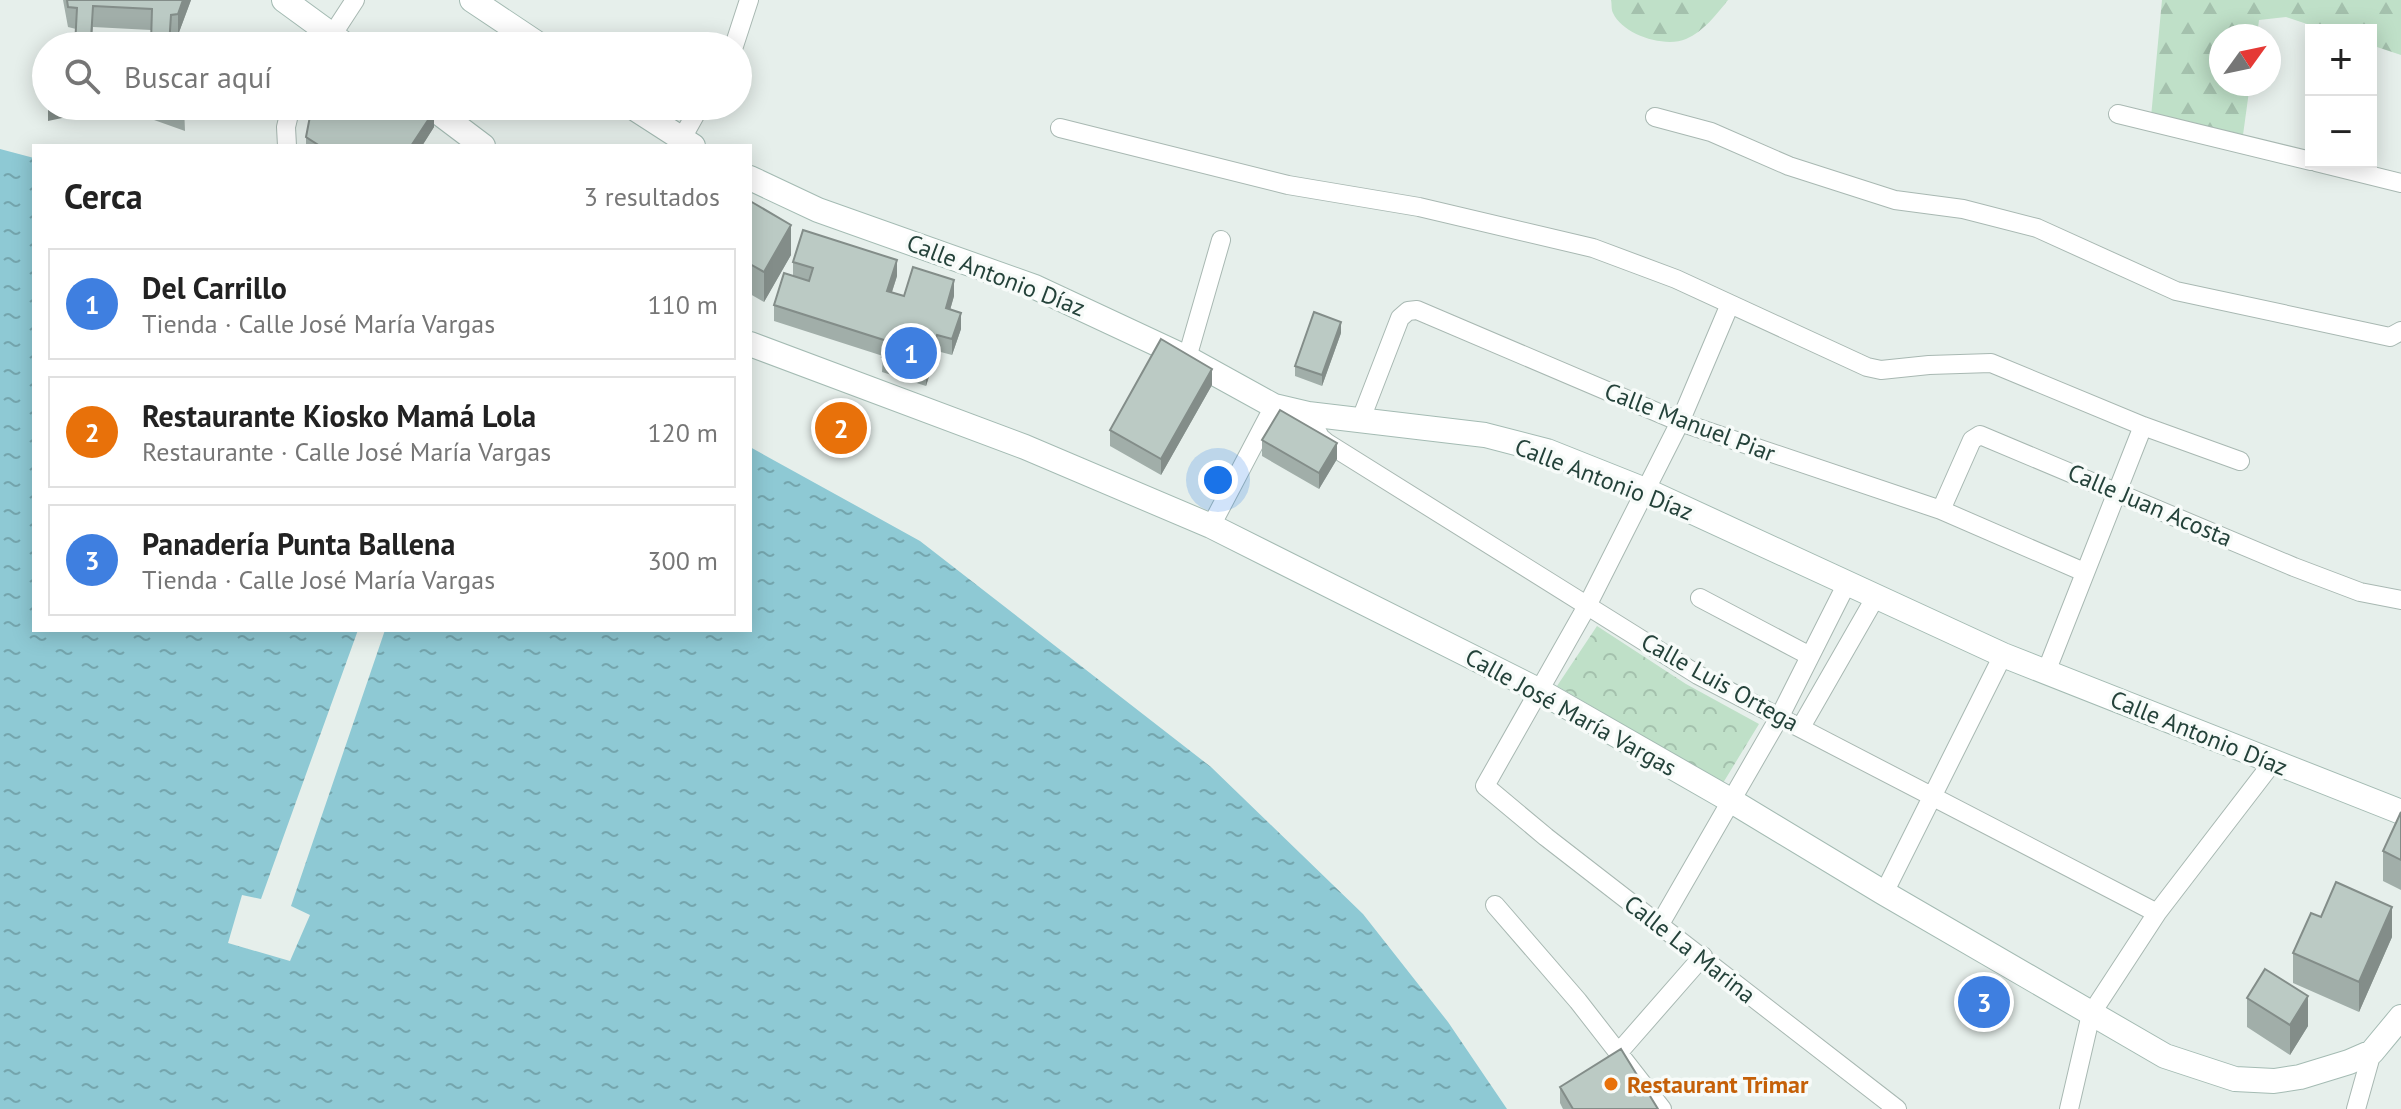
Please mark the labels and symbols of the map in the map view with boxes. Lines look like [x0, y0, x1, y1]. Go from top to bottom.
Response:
north arrow [2209, 24, 2281, 96]
street label: Calle Antonio Díaz [902, 227, 1090, 323]
pin: 1 [885, 323, 937, 383]
street label: Calle Manuel Piar [1600, 375, 1780, 469]
pin: 2 [815, 398, 867, 458]
street label: Calle Antonio Díaz [1510, 431, 1698, 527]
street label: Calle Juan Acosta [2063, 456, 2237, 554]
your location [1198, 460, 1238, 500]
street label: Calle Luis Ortega [1636, 626, 1804, 738]
street label: Calle José María Vargas [1460, 641, 1682, 783]
street label: Calle Antonio Díaz [2106, 683, 2292, 783]
street label: Calle La Marina [1618, 888, 1762, 1010]
pin: 3 [1958, 972, 2010, 1032]
place label: Restaurant Trimar [1627, 1069, 1809, 1100]
marker: Restaurant Trimar [1602, 1075, 1620, 1093]

